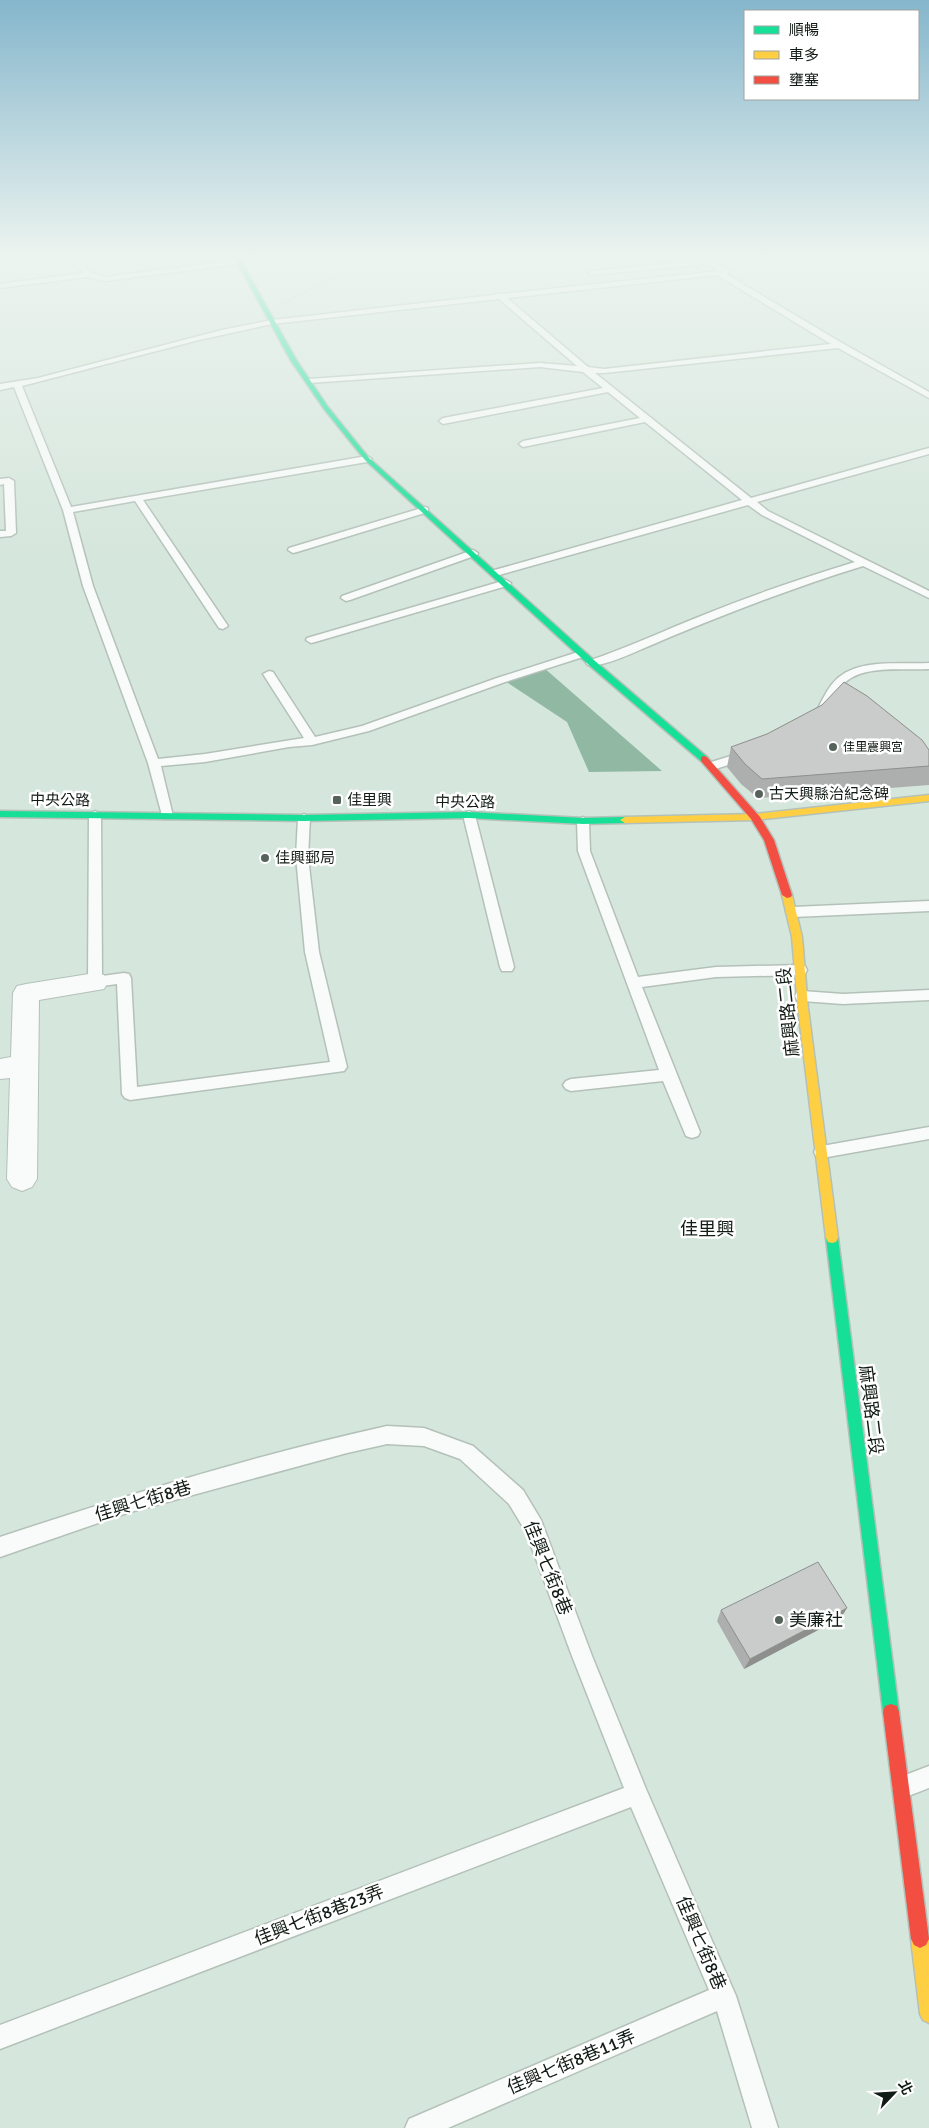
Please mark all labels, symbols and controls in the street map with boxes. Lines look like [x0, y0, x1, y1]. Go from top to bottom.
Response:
legend [744, 10, 919, 100]
text: 順暢 [789, 21, 819, 39]
text: 車多 [789, 46, 819, 64]
text: 壅塞 [789, 71, 819, 89]
place label: 佳里震興宮 [843, 740, 903, 755]
marker: 佳里震興宮 [827, 741, 839, 753]
place label: 古天興縣治紀念碑 [769, 785, 889, 803]
marker: 古天興縣治紀念碑 [753, 788, 765, 800]
street label: 中央公路 [30, 790, 90, 810]
place label: 佳里興 [347, 791, 392, 809]
street label: 中央公路 [435, 792, 495, 812]
marker: 佳里興 [331, 794, 343, 806]
place label: 佳興郵局 [275, 849, 335, 867]
marker: 佳興郵局 [259, 852, 271, 864]
street label: 麻興路二段 [772, 966, 804, 1058]
district label: 佳里興 [680, 1218, 734, 1240]
street label: 麻興路二段 [855, 1364, 887, 1456]
street label: 佳興七街8巷 [92, 1476, 194, 1526]
street label: 佳興七街8巷 [519, 1518, 577, 1618]
place label: 美廉社 [789, 1609, 843, 1631]
marker: 美廉社 [773, 1614, 785, 1626]
street label: 佳興七街8巷23弄 [251, 1880, 387, 1950]
street label: 佳興七街8巷 [671, 1893, 731, 1993]
street label: 佳興七街8巷11弄 [504, 2025, 638, 2099]
north arrow [869, 2068, 919, 2118]
text: 北 [895, 2078, 916, 2098]

